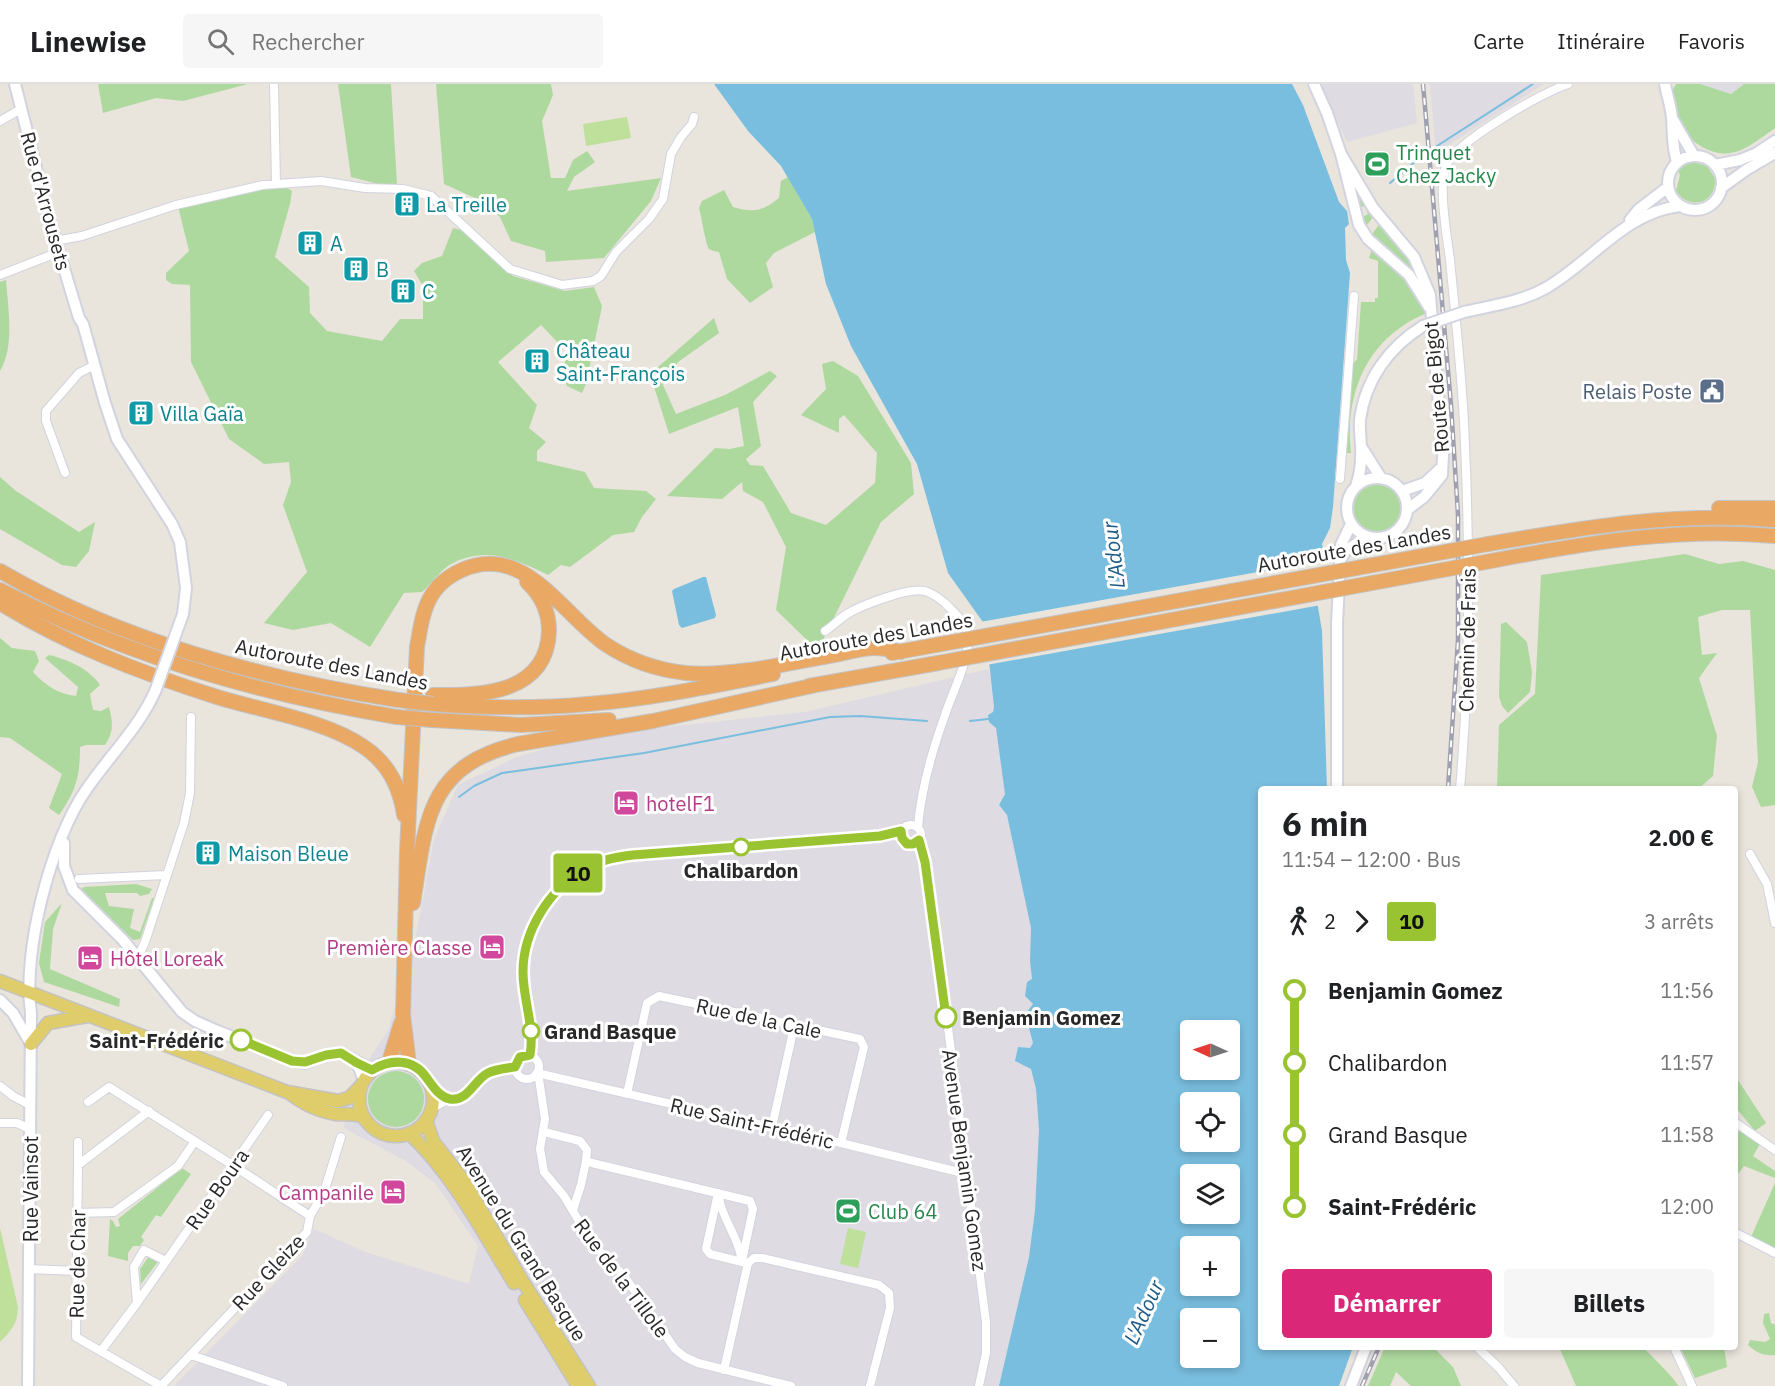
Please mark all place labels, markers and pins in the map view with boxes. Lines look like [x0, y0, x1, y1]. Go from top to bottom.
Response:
place label: Trinquet Chez Jacky [1396, 139, 1496, 189]
sports icon: Trinquet Chez Jacky [1362, 149, 1392, 179]
building icon: La Treille [392, 189, 422, 219]
place label: La Treille [426, 191, 507, 218]
building icon: A [295, 228, 325, 258]
place label: A [330, 230, 343, 257]
building icon: B [341, 254, 371, 284]
place label: B [376, 256, 389, 283]
building icon: C [388, 276, 418, 306]
place label: C [422, 278, 434, 305]
place label: Château Saint-François [556, 337, 685, 387]
building icon: Château Saint-François [522, 346, 552, 376]
public building icon: Relais Poste [1697, 376, 1727, 406]
place label: Relais Poste [1583, 378, 1692, 405]
building icon: Villa Gaïa [126, 398, 156, 428]
place label: Villa Gaïa [160, 400, 244, 427]
hotel icon: hotelF1 [611, 788, 641, 818]
place label: hotelF1 [646, 790, 715, 817]
building icon: Maison Bleue [193, 838, 223, 868]
marker: Chalibardon [732, 838, 750, 856]
place label: Maison Bleue [228, 840, 349, 867]
place label: Chalibardon [684, 857, 799, 884]
hotel icon: Première Classe [477, 932, 507, 962]
place label: Première Classe [327, 934, 472, 961]
hotel icon: Hôtel Loreak [75, 943, 105, 973]
place label: Hôtel Loreak [110, 945, 224, 972]
place label: Benjamin Gomez [962, 1004, 1121, 1031]
marker: Benjamin Gomez [935, 1006, 957, 1028]
place label: Grand Basque [544, 1018, 676, 1045]
marker: Grand Basque [522, 1022, 540, 1040]
place label: Saint-Frédéric [89, 1027, 224, 1054]
marker: Saint-Frédéric [230, 1029, 252, 1051]
hotel icon: Campanile [378, 1177, 408, 1207]
place label: Campanile [278, 1179, 374, 1206]
sports icon: Club 64 [833, 1196, 863, 1226]
place label: Club 64 [868, 1198, 938, 1225]

